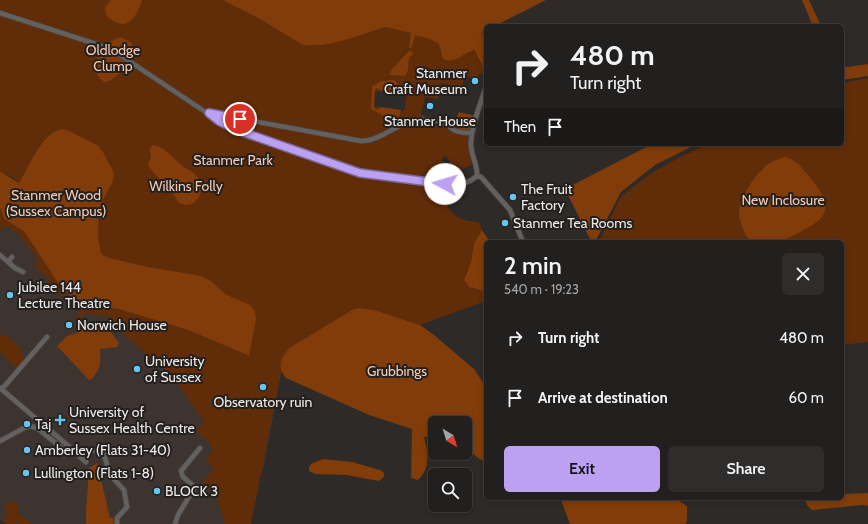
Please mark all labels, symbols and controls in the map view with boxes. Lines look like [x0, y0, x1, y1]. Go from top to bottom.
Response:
text: 480 m [570, 38, 655, 72]
icon: right [504, 40, 556, 92]
park label: Oldlodge Clump [86, 41, 140, 75]
place label: Stanmer Craft Museum [384, 64, 468, 98]
text: Turn right [570, 72, 641, 94]
marker: Stanmer Craft Museum [470, 76, 480, 86]
marker: Stanmer House [425, 101, 435, 111]
pin [223, 102, 257, 136]
icon: arrive [229, 108, 251, 130]
place label: Stanmer House [384, 112, 476, 130]
icon: arrive [544, 116, 566, 138]
text: Then [504, 118, 536, 136]
park label: Stanmer Park [193, 151, 273, 169]
position arrow [424, 163, 466, 205]
park label: Wilkins Folly [149, 177, 223, 195]
place label: The Fruit Factory [521, 180, 573, 214]
park label: Stanmer Wood (Sussex Campus) [6, 186, 106, 220]
park label: New Inclosure [741, 191, 825, 209]
marker: The Fruit Factory [508, 192, 518, 202]
place label: Stanmer Tea Rooms [513, 214, 632, 232]
marker: Stanmer Tea Rooms [500, 218, 510, 228]
text: 2 min [504, 251, 562, 280]
button: close [782, 253, 824, 295]
place label: Jubilee 144 Lecture Theatre [17, 278, 110, 312]
text: 540 m · 19:23 [504, 281, 579, 297]
marker: Jubilee 144 Lecture Theatre [5, 290, 15, 300]
place label: Norwich House [77, 316, 167, 334]
marker: Norwich House [64, 320, 74, 330]
icon: right [504, 327, 526, 349]
text: Turn right [538, 329, 599, 347]
text: 480 m [779, 329, 824, 347]
place label: University of Sussex [145, 352, 205, 386]
park label: Grubbings [367, 362, 427, 380]
marker: University of Sussex [132, 364, 142, 374]
marker: Observatory ruin [258, 382, 268, 392]
icon: arrive [504, 387, 526, 409]
text: Arrive at destination [538, 389, 668, 407]
text: 60 m [788, 389, 824, 407]
place label: Observatory ruin [214, 393, 313, 411]
place label: University of Sussex Health Centre [69, 403, 195, 437]
marker: University of Sussex Health Centre [54, 414, 66, 426]
place label: Taj [35, 415, 51, 433]
north arrow [428, 416, 472, 460]
map controls [428, 416, 472, 512]
marker: Taj [22, 419, 32, 429]
place label: Amberley (Flats 31-40) [35, 441, 171, 459]
marker: Amberley (Flats 31-40) [22, 445, 32, 455]
button: Exit [504, 446, 660, 492]
button: Share [668, 446, 824, 492]
place label: Lullington (Flats 1-8) [34, 464, 154, 482]
marker: Lullington (Flats 1-8) [21, 468, 31, 478]
button: search [428, 468, 472, 512]
place label: BLOCK 3 [165, 482, 218, 500]
marker: BLOCK 3 [152, 486, 162, 496]

